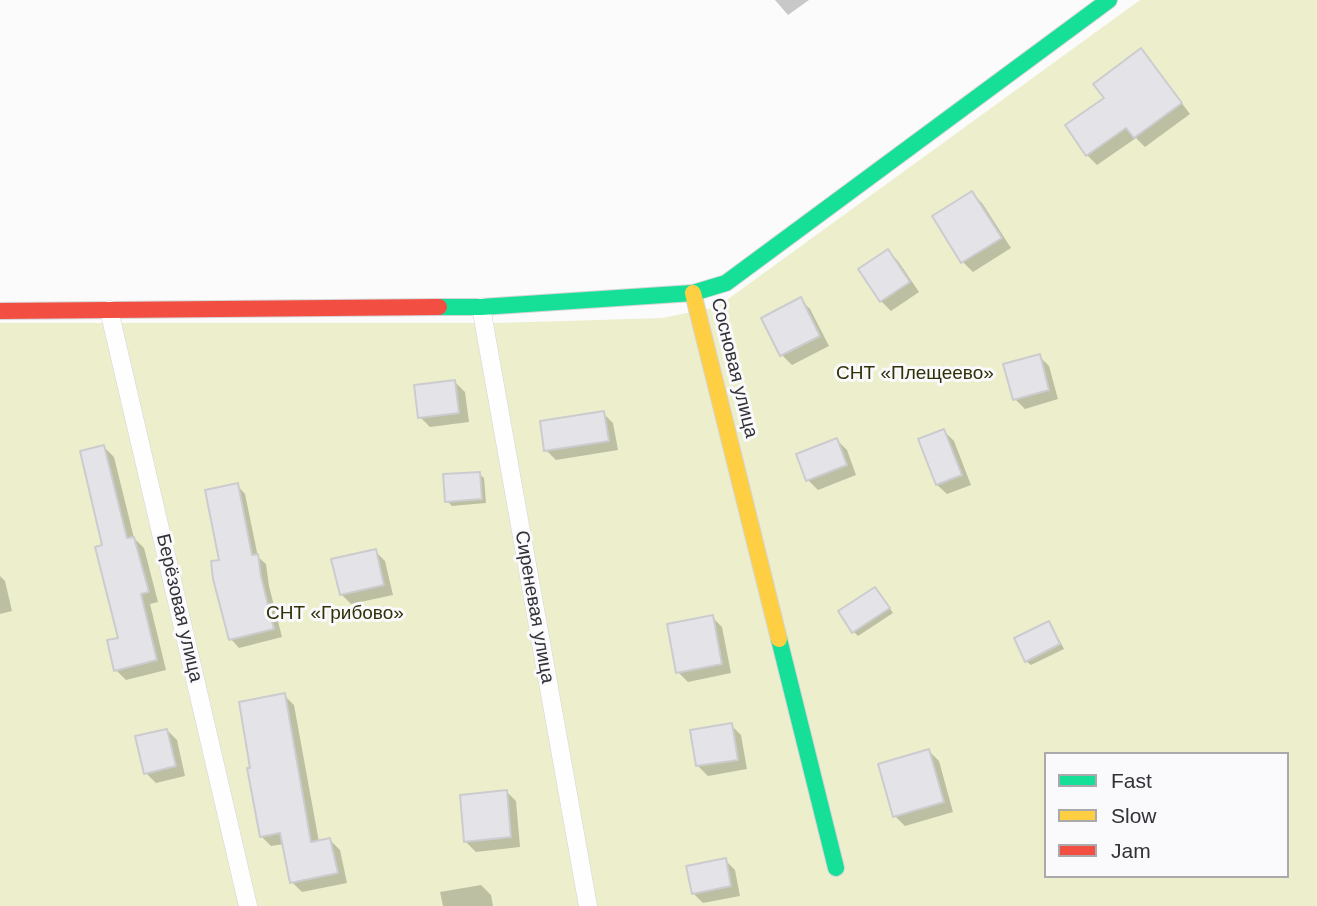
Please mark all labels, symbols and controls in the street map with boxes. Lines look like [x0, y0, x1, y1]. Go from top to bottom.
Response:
street label: Сосновая улица [706, 296, 762, 440]
park label: СНТ «Плещеево» [836, 363, 994, 385]
street label: Сиреневая улица [509, 529, 559, 685]
street label: Берёзовая улица [151, 532, 207, 684]
park label: СНТ «Грибово» [266, 603, 404, 625]
legend [1044, 752, 1289, 878]
text: Fast [1111, 769, 1152, 792]
text: Slow [1111, 804, 1157, 827]
text: Jam [1111, 839, 1151, 862]

